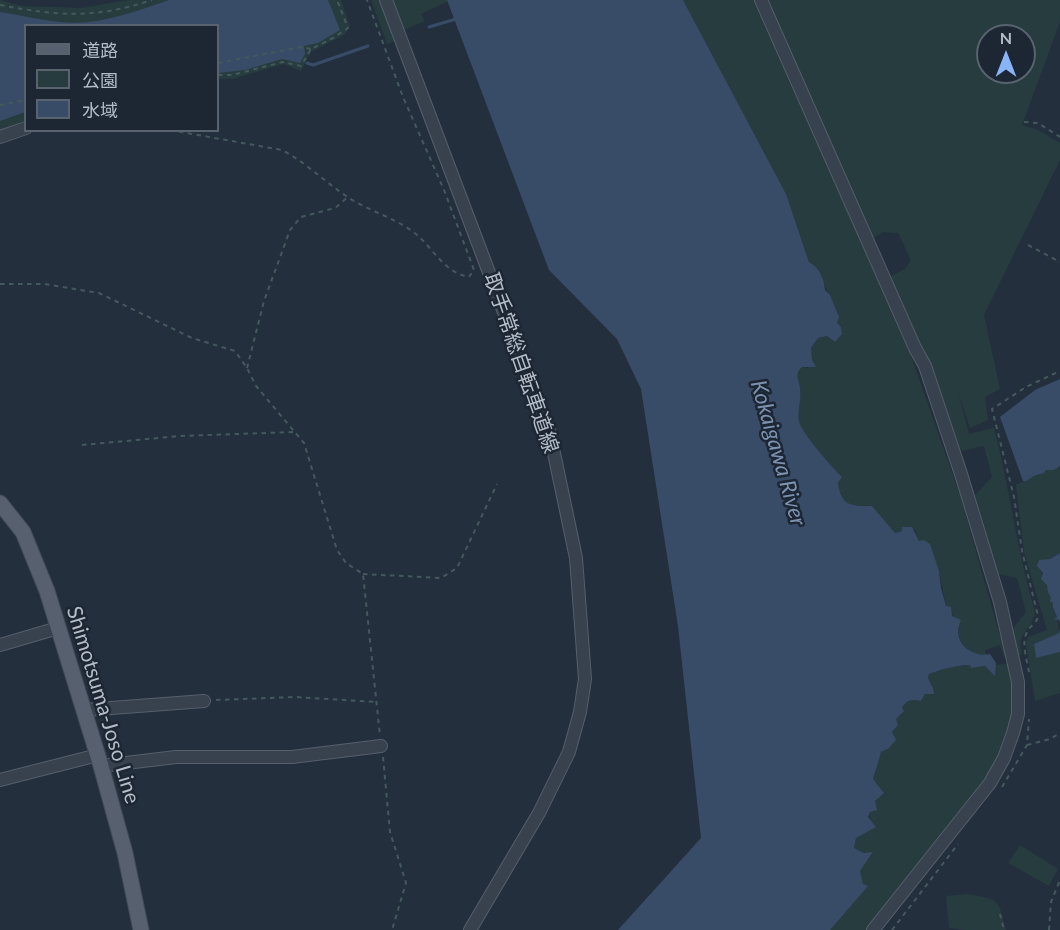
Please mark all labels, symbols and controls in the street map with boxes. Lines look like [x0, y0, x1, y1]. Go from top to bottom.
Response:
legend [24, 24, 219, 132]
north arrow [976, 24, 1036, 84]
text: N [1000, 28, 1012, 47]
text: 道路 [82, 39, 118, 61]
text: 公園 [82, 69, 118, 91]
text: 水域 [82, 99, 118, 121]
street label: 取手常総自転車道線 [478, 270, 564, 456]
water label: Kokaigawa River [745, 377, 811, 529]
street label: Shimotsuma-Joso Line [61, 603, 145, 807]

